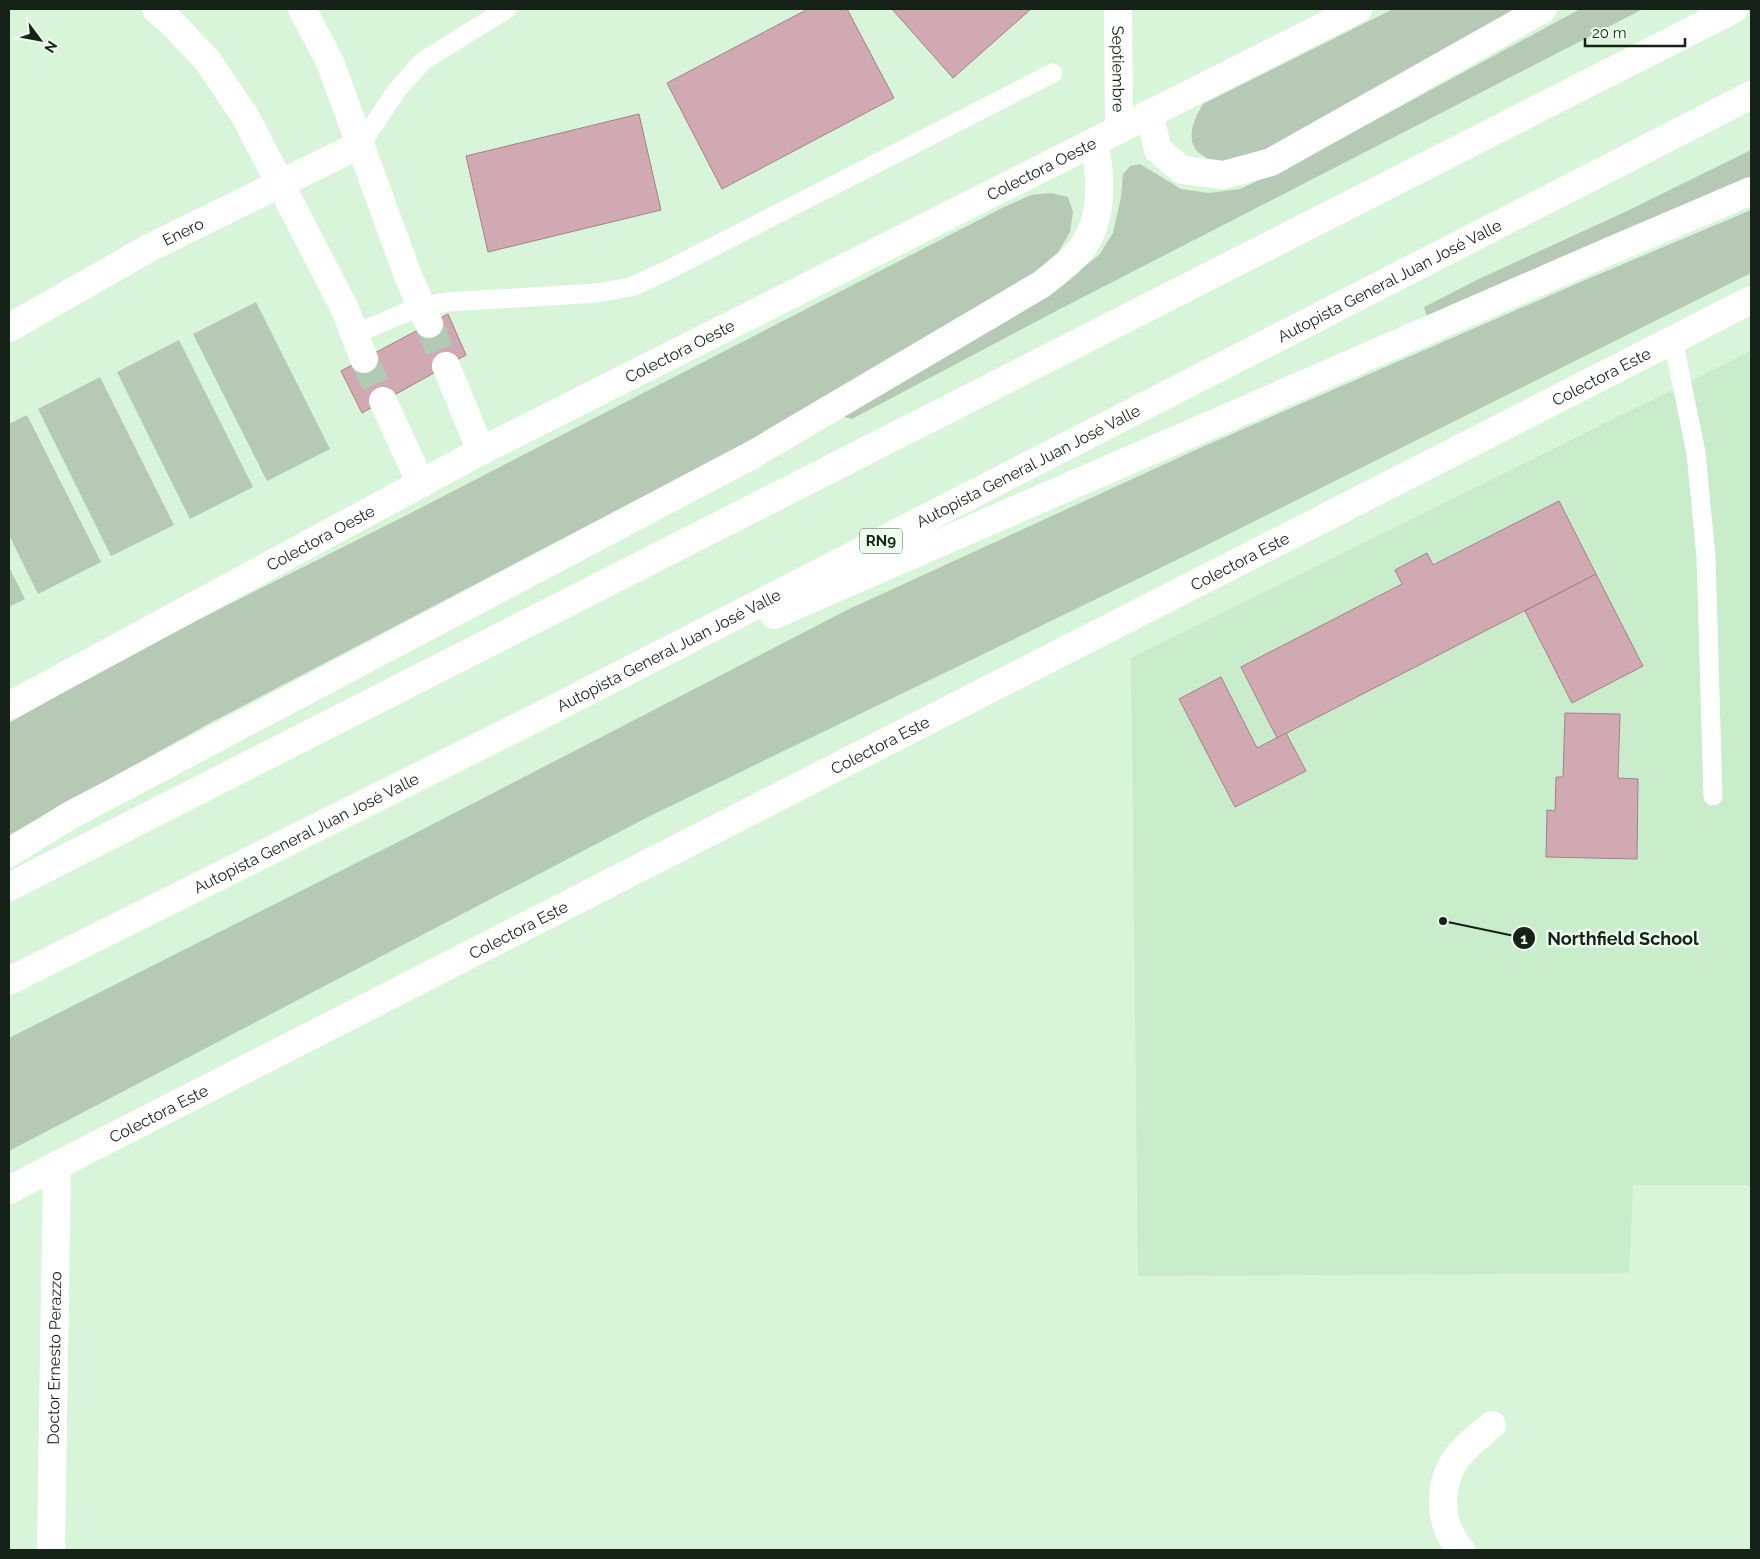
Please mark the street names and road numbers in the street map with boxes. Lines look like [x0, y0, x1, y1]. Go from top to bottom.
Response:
street label: Septiembre [1109, 26, 1128, 112]
street label: Colectora Oeste [983, 133, 1099, 204]
street label: Enero [159, 213, 207, 249]
street label: Autopista General Juan José Valle [1274, 215, 1505, 346]
street label: Colectora Oeste [622, 315, 738, 386]
street label: Colectora Este [1549, 343, 1654, 410]
street label: Autopista General Juan José Valle [913, 400, 1143, 531]
street label: Colectora Oeste [263, 501, 378, 575]
road number: RN9 [860, 528, 902, 554]
street label: Colectora Este [1187, 528, 1292, 594]
street label: Autopista General Juan José Valle [553, 585, 784, 715]
street label: Colectora Este [827, 712, 932, 778]
street label: Autopista General Juan José Valle [190, 769, 422, 897]
street label: Colectora Este [466, 897, 571, 963]
street label: Colectora Este [106, 1080, 211, 1147]
street label: Doctor Ernesto Perazzo [43, 1271, 65, 1445]

